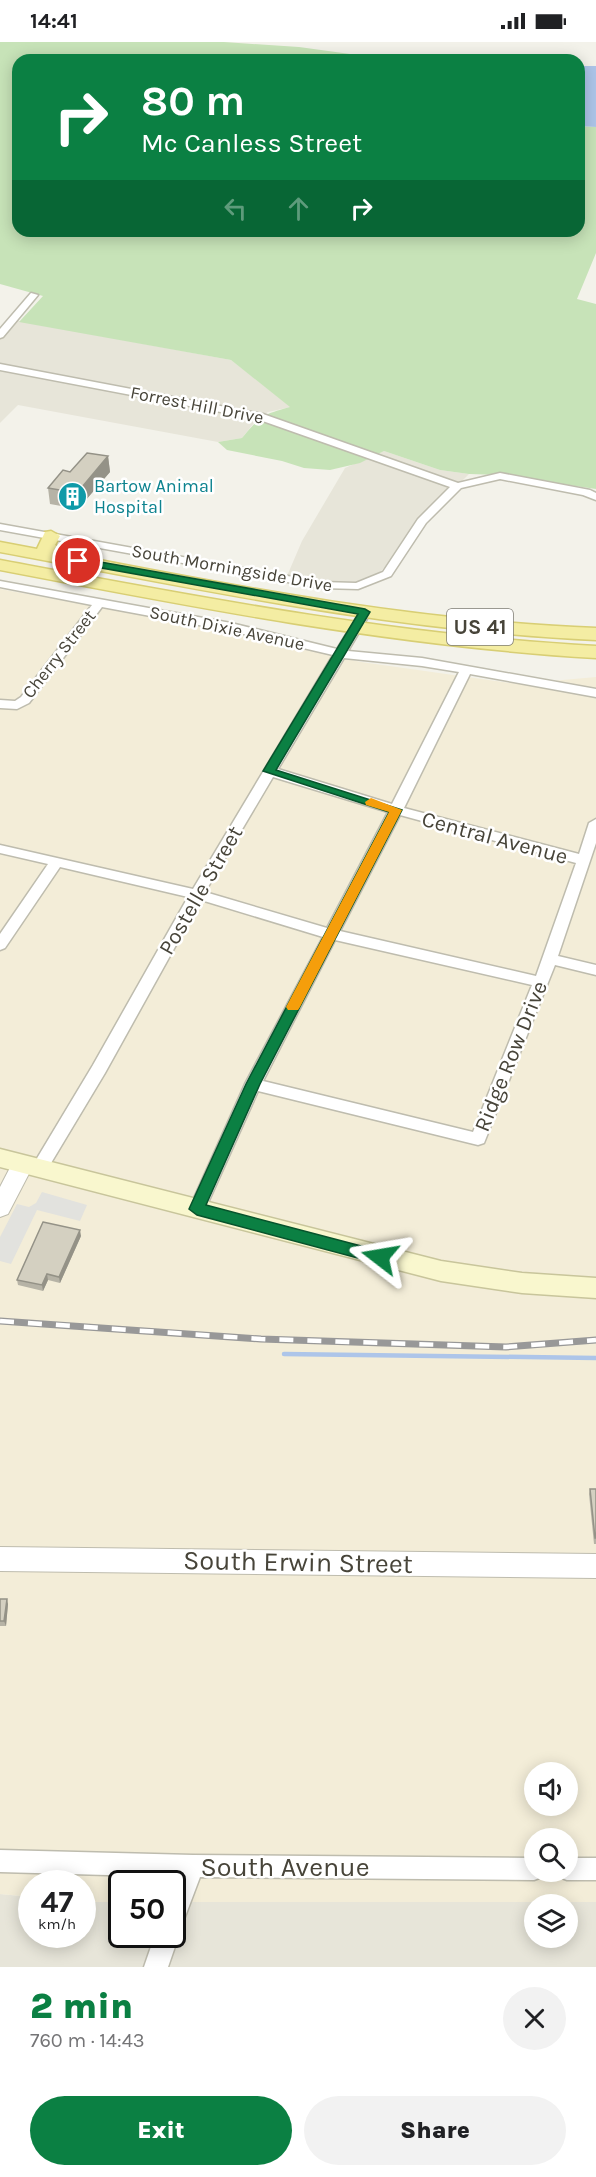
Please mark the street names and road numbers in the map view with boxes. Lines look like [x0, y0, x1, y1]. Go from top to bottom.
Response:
street label: Forrest Hill Drive [128, 381, 266, 429]
street label: South Morningside Drive [130, 540, 334, 596]
street label: South Dixie Avenue [147, 601, 307, 655]
street label: Cherry Street [18, 605, 101, 703]
road number: US 41 [447, 609, 513, 645]
street label: Central Avenue [419, 806, 571, 870]
street label: Postelle Street [153, 821, 248, 960]
street label: Ridge Row Drive [469, 977, 553, 1135]
street label: South Erwin Street [183, 1544, 413, 1580]
street label: South Avenue [200, 1851, 370, 1883]

